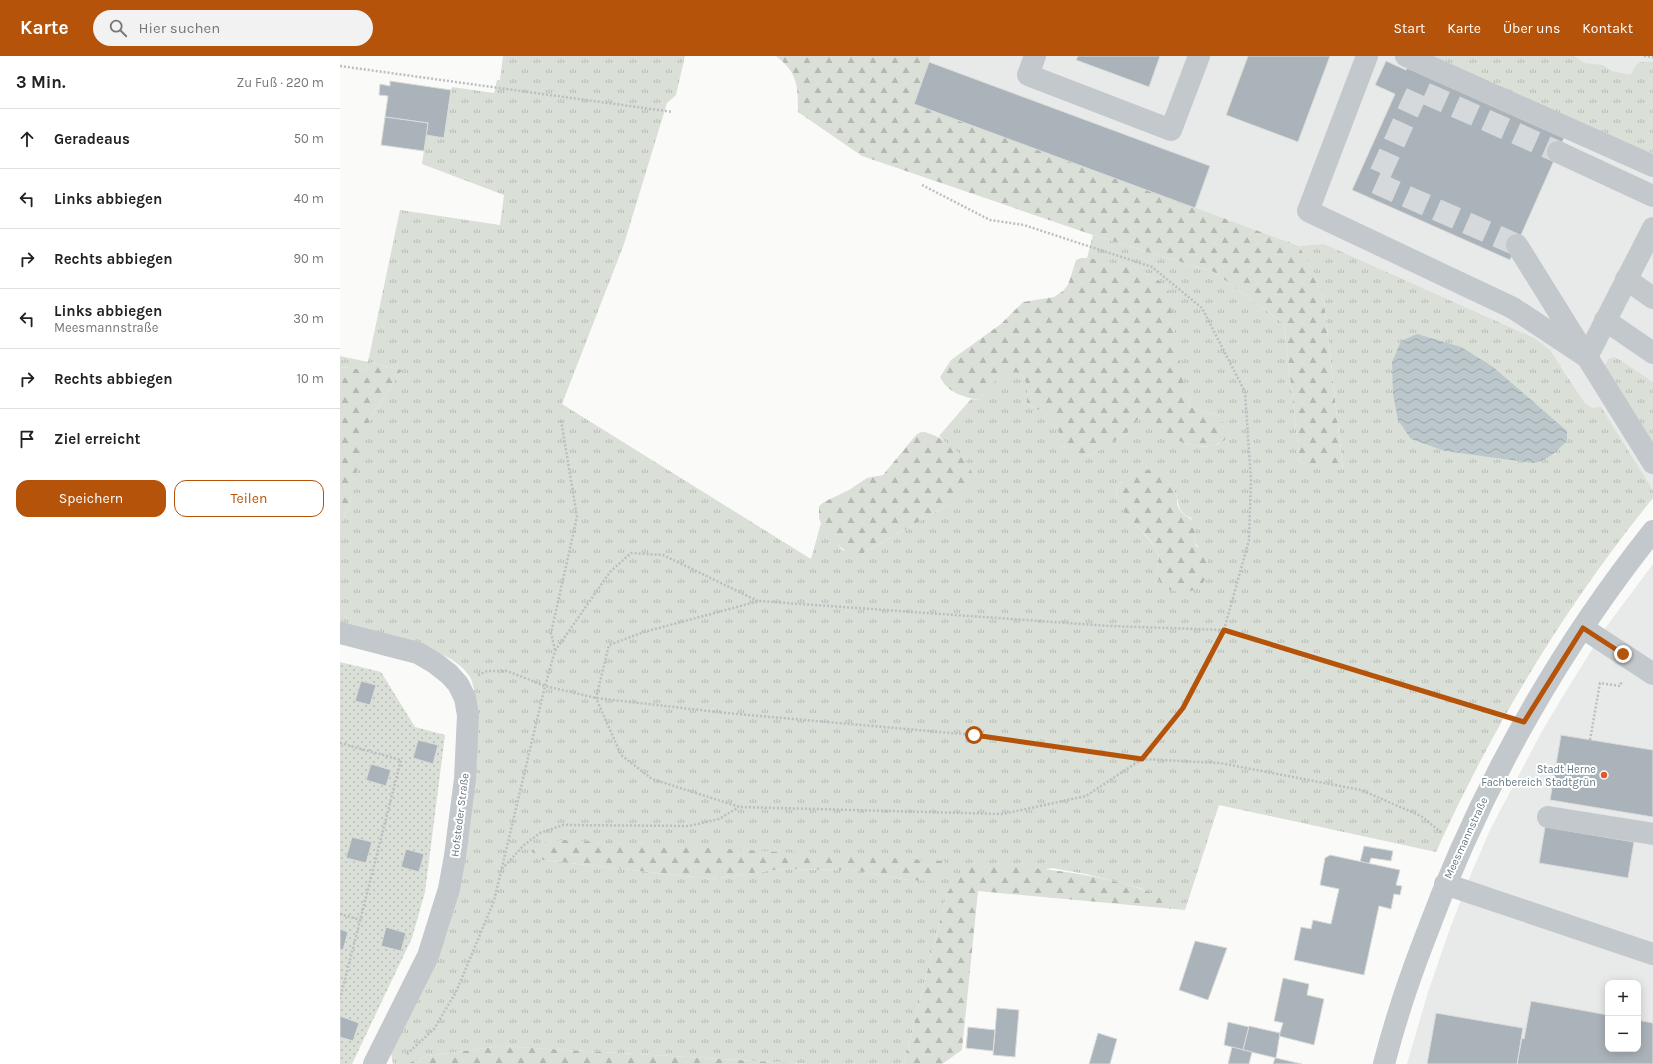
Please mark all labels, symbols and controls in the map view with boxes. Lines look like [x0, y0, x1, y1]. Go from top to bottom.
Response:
search box [93, 10, 373, 46]
text: Karte [20, 17, 69, 39]
icon: search [107, 17, 129, 39]
text: Hier suchen [139, 19, 220, 37]
text: Start [1393, 20, 1425, 37]
text: Karte [1447, 20, 1481, 37]
text: Über uns [1503, 20, 1560, 37]
text: Kontakt [1582, 20, 1633, 37]
text: 3 Min. [16, 72, 66, 92]
text: Zu Fuß · 220 m [236, 75, 324, 90]
icon: ahead [16, 128, 38, 150]
text: Geradeaus [54, 130, 130, 148]
text: 50 m [294, 131, 324, 146]
icon: left [16, 188, 38, 210]
text: Links abbiegen [54, 190, 162, 208]
text: 40 m [294, 191, 324, 206]
icon: right [16, 248, 38, 270]
text: Rechts abbiegen [54, 250, 173, 268]
text: 90 m [293, 251, 324, 266]
text: Links abbiegen [54, 302, 162, 320]
icon: left [16, 308, 38, 330]
text: 30 m [293, 311, 324, 326]
text: Meesmannstraße [54, 320, 158, 335]
icon: right [16, 368, 38, 390]
text: Rechts abbiegen [54, 370, 173, 388]
text: 10 m [297, 371, 324, 386]
icon: arrive [16, 428, 38, 450]
text: Ziel erreicht [54, 430, 140, 448]
button: Speichern [16, 480, 166, 517]
button: Teilen [174, 480, 324, 517]
route end [1614, 645, 1632, 663]
route start [965, 726, 983, 744]
place label: Stadt Herne Fachbereich Stadtgrün [1481, 763, 1596, 789]
marker: Stadt Herne Fachbereich Stadtgrün [1599, 770, 1609, 780]
street label: Hofsteder Straße [448, 772, 472, 858]
street label: Meesmannstraße [1441, 795, 1491, 881]
map controls [1605, 980, 1641, 1052]
button: + [1605, 980, 1641, 1016]
button: − [1605, 1016, 1641, 1052]

